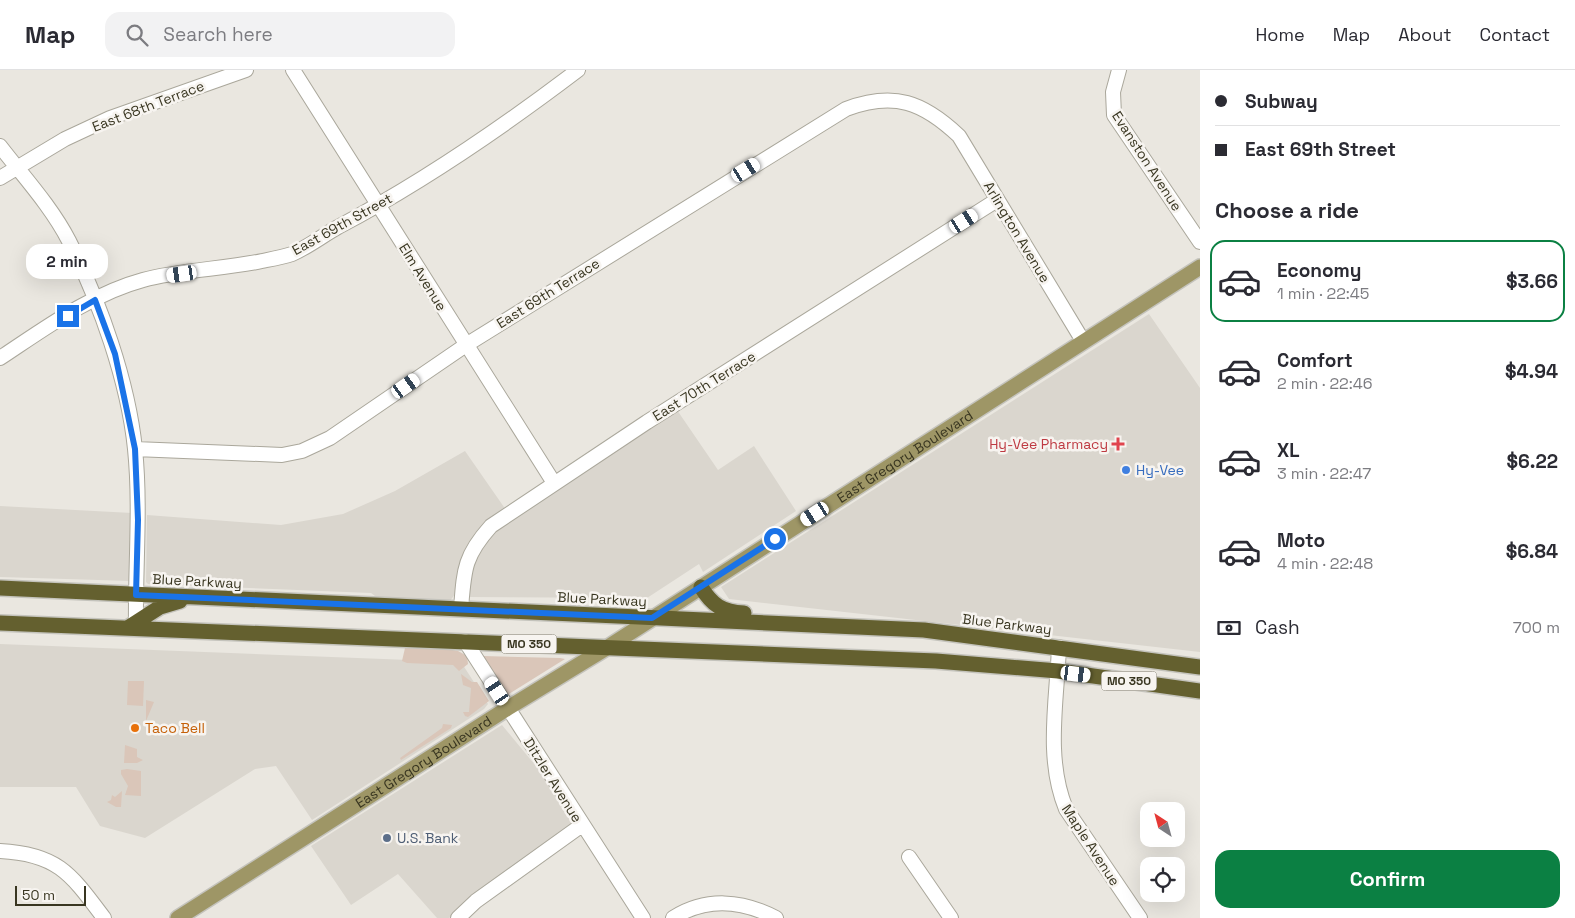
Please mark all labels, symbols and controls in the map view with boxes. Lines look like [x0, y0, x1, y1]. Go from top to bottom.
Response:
search box [105, 12, 455, 57]
text: Map [25, 19, 75, 50]
icon: search [123, 21, 151, 49]
text: Search here [163, 22, 273, 47]
text: Home [1256, 23, 1305, 46]
text: Map [1333, 23, 1370, 46]
text: About [1398, 23, 1452, 46]
text: Contact [1480, 23, 1550, 46]
street label: East 68th Terrace [89, 76, 207, 136]
text: Subway [1245, 89, 1318, 114]
street label: Evanston Avenue [1108, 108, 1186, 214]
text: East 69th Street [1245, 137, 1396, 162]
car [729, 156, 762, 184]
street label: Arlington Avenue [980, 178, 1054, 286]
street label: East 69th Street [289, 189, 395, 259]
text: Choose a ride [1215, 196, 1359, 224]
car [947, 207, 980, 235]
street label: Elm Avenue [395, 240, 451, 314]
callout: 2 min [27, 244, 109, 278]
text: 2 min [46, 251, 88, 272]
street label: East 69th Terrace [493, 254, 603, 332]
text: Economy [1277, 258, 1361, 283]
icon: car [1217, 259, 1262, 304]
car [166, 264, 197, 284]
text: $3.66 [1506, 269, 1558, 294]
text: 1 min · 22:45 [1277, 283, 1369, 304]
route end [57, 305, 79, 327]
street label: East 70th Terrace [649, 347, 759, 425]
text: Comfort [1277, 348, 1353, 373]
icon: car [1217, 349, 1262, 394]
text: $4.94 [1505, 359, 1558, 384]
car [389, 371, 422, 401]
text: 2 min · 22:46 [1277, 373, 1373, 394]
street label: East Gregory Boulevard [833, 406, 976, 507]
place label: Hy-Vee Pharmacy [989, 435, 1108, 453]
marker: Hy-Vee Pharmacy [1112, 438, 1124, 450]
text: XL [1277, 438, 1300, 463]
icon: car [1217, 439, 1262, 484]
text: $6.22 [1507, 449, 1558, 474]
place label: Hy-Vee [1136, 461, 1184, 479]
text: 3 min · 22:47 [1277, 463, 1371, 484]
marker: Hy-Vee [1120, 464, 1132, 476]
car [798, 500, 831, 528]
route start [764, 528, 786, 550]
text: Moto [1277, 528, 1325, 553]
icon: car [1217, 529, 1262, 574]
text: $6.84 [1506, 539, 1558, 564]
text: 4 min · 22:48 [1277, 553, 1373, 574]
street label: Blue Parkway [152, 570, 242, 592]
street label: Blue Parkway [557, 588, 647, 610]
street label: Blue Parkway [961, 610, 1053, 638]
icon: cash [1215, 614, 1243, 642]
text: Cash [1255, 615, 1300, 640]
text: 700 m [1513, 617, 1560, 638]
road number: MO 350 [502, 634, 556, 654]
car [1060, 665, 1091, 683]
road number: MO 350 [1102, 672, 1156, 690]
car [482, 674, 511, 708]
street label: East Gregory Boulevard [352, 712, 495, 812]
place label: Taco Bell [145, 719, 205, 737]
marker: Taco Bell [129, 722, 141, 734]
street label: Ditzler Avenue [520, 734, 586, 826]
street label: Maple Avenue [1058, 801, 1124, 889]
north arrow [1140, 802, 1185, 848]
map controls [1140, 802, 1185, 902]
place label: U.S. Bank [397, 829, 459, 847]
marker: U.S. Bank [381, 832, 393, 844]
button: Confirm [1215, 850, 1560, 908]
button: locate [1140, 857, 1185, 902]
scale bar [15, 883, 86, 906]
text: 50 m [22, 886, 55, 904]

